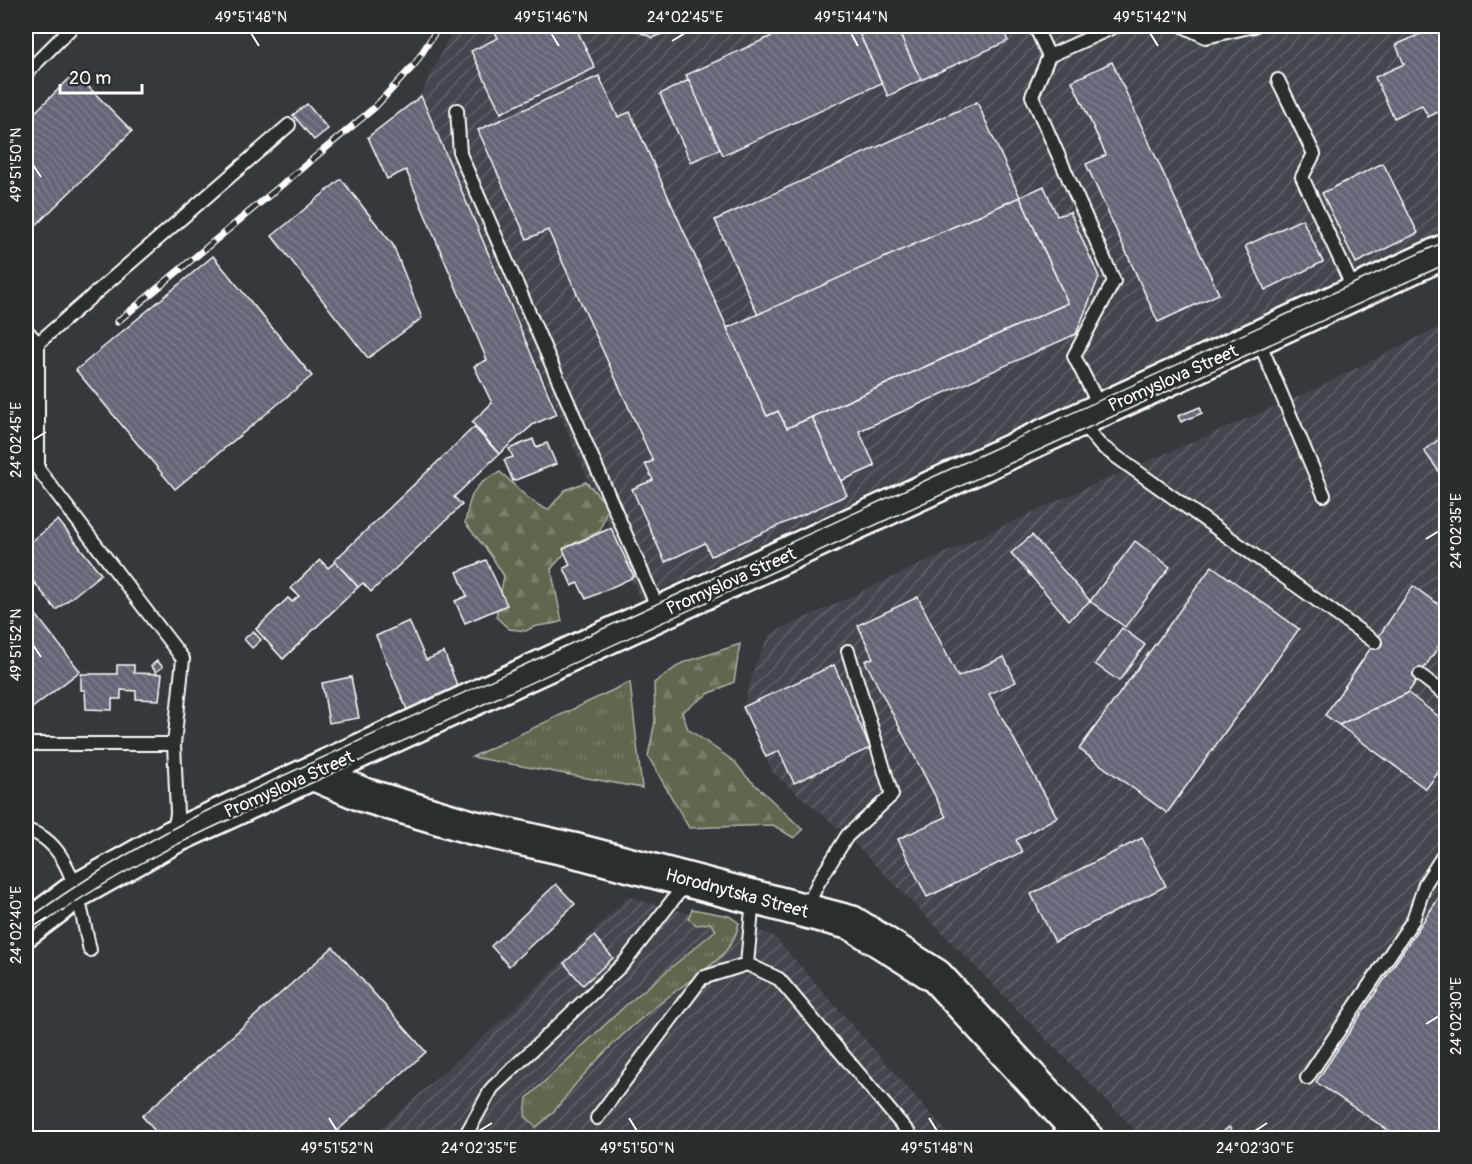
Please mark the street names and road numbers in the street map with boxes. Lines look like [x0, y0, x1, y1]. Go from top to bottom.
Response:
street label: Promyslova Street [1105, 339, 1242, 417]
street label: Promyslova Street [663, 542, 800, 620]
street label: Promyslova Street [221, 745, 358, 823]
street label: Horodnytska Street [663, 863, 812, 924]

